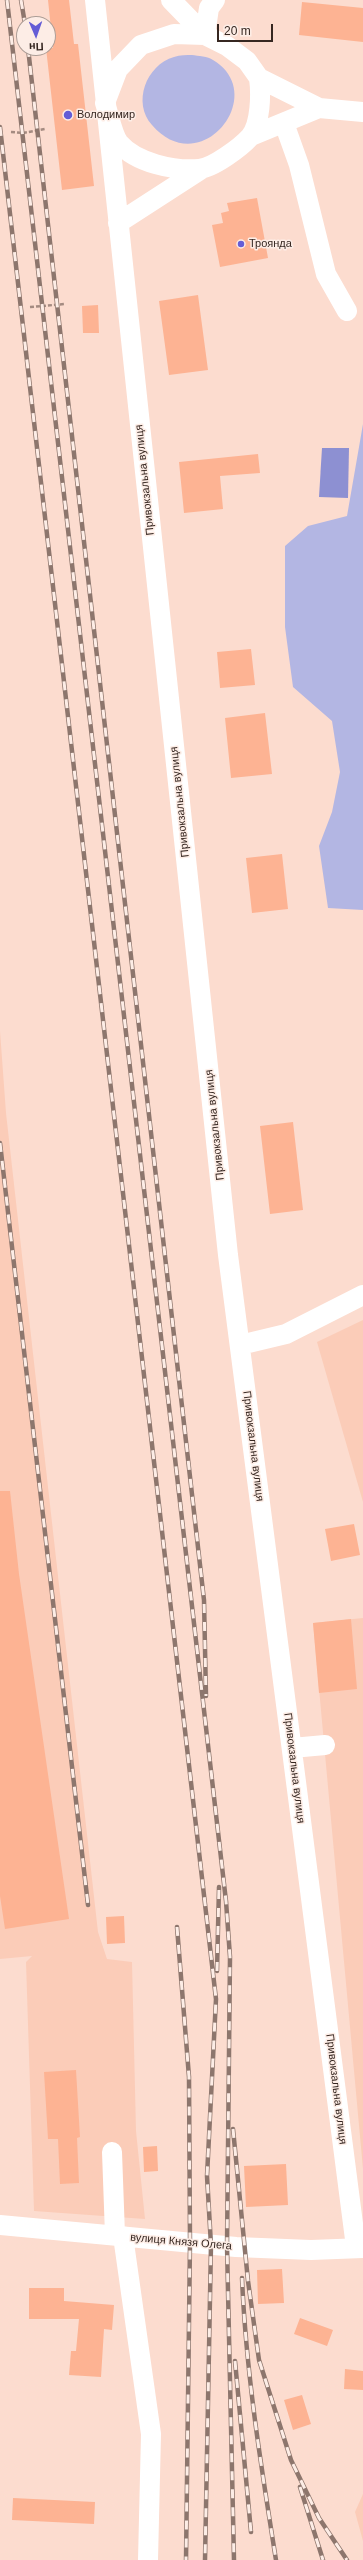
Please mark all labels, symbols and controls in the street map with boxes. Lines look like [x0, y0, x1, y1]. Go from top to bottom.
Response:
north arrow [16, 16, 56, 56]
scale bar [219, 16, 275, 42]
text: 20 m [224, 24, 251, 38]
text: Пн [29, 41, 44, 53]
place label: Володимир [77, 108, 135, 122]
marker: Володимир [62, 109, 74, 121]
place label: Троянда [249, 237, 292, 251]
marker: Троянда [236, 239, 246, 249]
street label: Привокзальна вулиця [133, 424, 157, 536]
street label: Привокзальна вулиця [168, 746, 192, 858]
street label: Привокзальна вулиця [203, 1069, 227, 1181]
street label: Привокзальна вулиця [240, 1390, 266, 1502]
street label: Привокзальна вулиця [281, 1712, 307, 1824]
street label: Привокзальна вулиця [323, 2033, 349, 2145]
street label: вулиця Князя Олега [130, 2231, 232, 2253]

